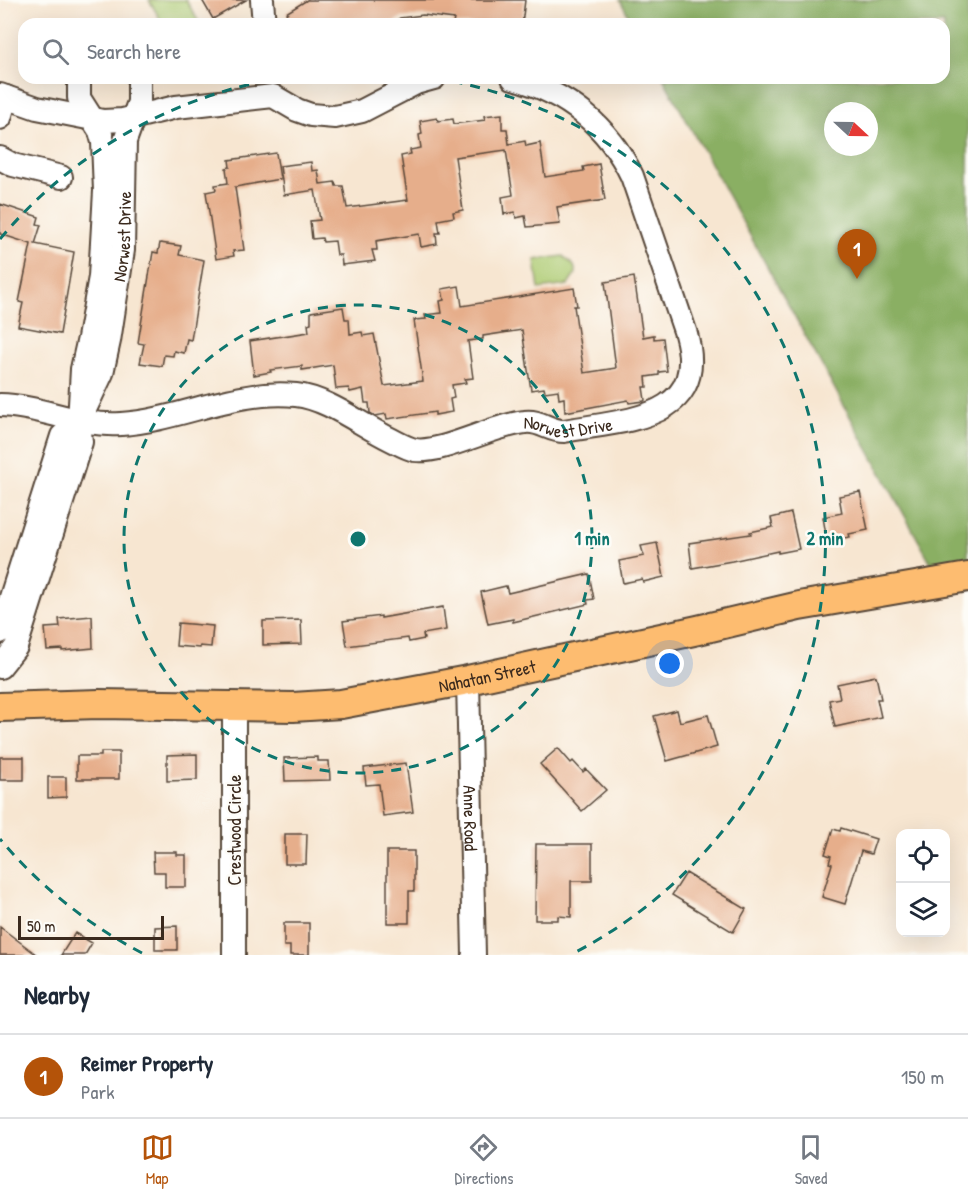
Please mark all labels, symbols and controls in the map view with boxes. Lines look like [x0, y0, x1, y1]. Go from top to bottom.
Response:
search box [18, 18, 950, 84]
icon: search [39, 35, 72, 68]
text: Search here [87, 36, 181, 66]
north arrow [824, 102, 878, 156]
street label: Norwest Drive [106, 191, 137, 283]
pin: 1 [838, 230, 876, 279]
street label: Norwest Drive [524, 409, 614, 444]
text: 1 min [574, 526, 610, 551]
text: 2 min [807, 526, 843, 551]
centre of rings [348, 529, 368, 549]
your location [655, 649, 684, 678]
street label: Nahatan Street [436, 653, 539, 698]
street label: Crestwood Circle [222, 775, 247, 885]
street label: Anne Road [458, 785, 484, 851]
map controls [896, 829, 950, 937]
button: locate [896, 829, 950, 883]
button: layers [896, 883, 950, 937]
scale bar [18, 913, 164, 940]
text: 50 m [27, 915, 56, 937]
text: Nearby [24, 977, 90, 1012]
text: Reimer Property [81, 1048, 213, 1078]
text: 1 [40, 1063, 47, 1090]
text: 150 m [901, 1063, 944, 1090]
text: Park [81, 1078, 114, 1105]
tab: Map [141, 1131, 174, 1189]
tab: Directions [455, 1131, 513, 1189]
tab: Saved [794, 1131, 827, 1189]

